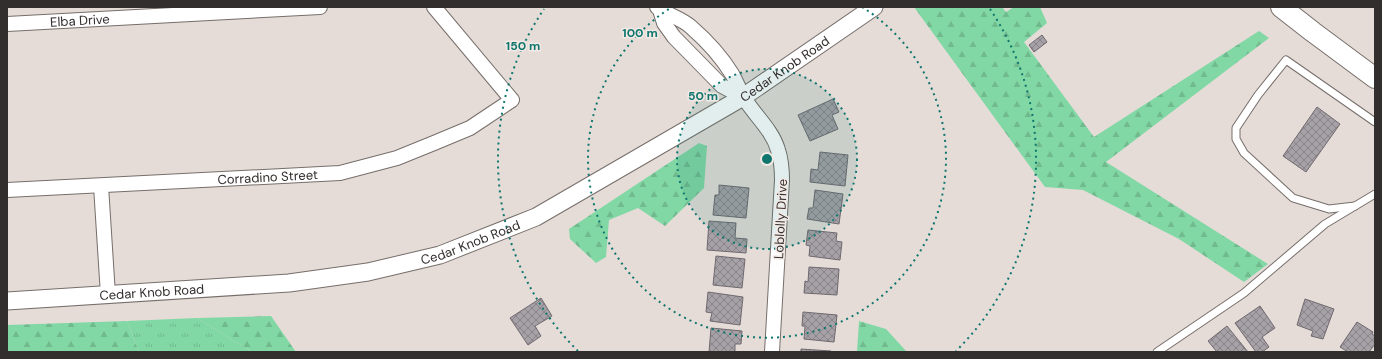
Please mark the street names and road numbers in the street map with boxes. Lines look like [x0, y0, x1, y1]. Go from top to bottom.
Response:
street label: Elba Drive [50, 10, 110, 31]
street label: Cedar Knob Road [737, 32, 833, 106]
street label: Corradino Street [217, 166, 318, 188]
street label: Loblolly Drive [770, 178, 791, 260]
street label: Cedar Knob Road [419, 216, 522, 268]
street label: Cedar Knob Road [99, 280, 205, 304]

